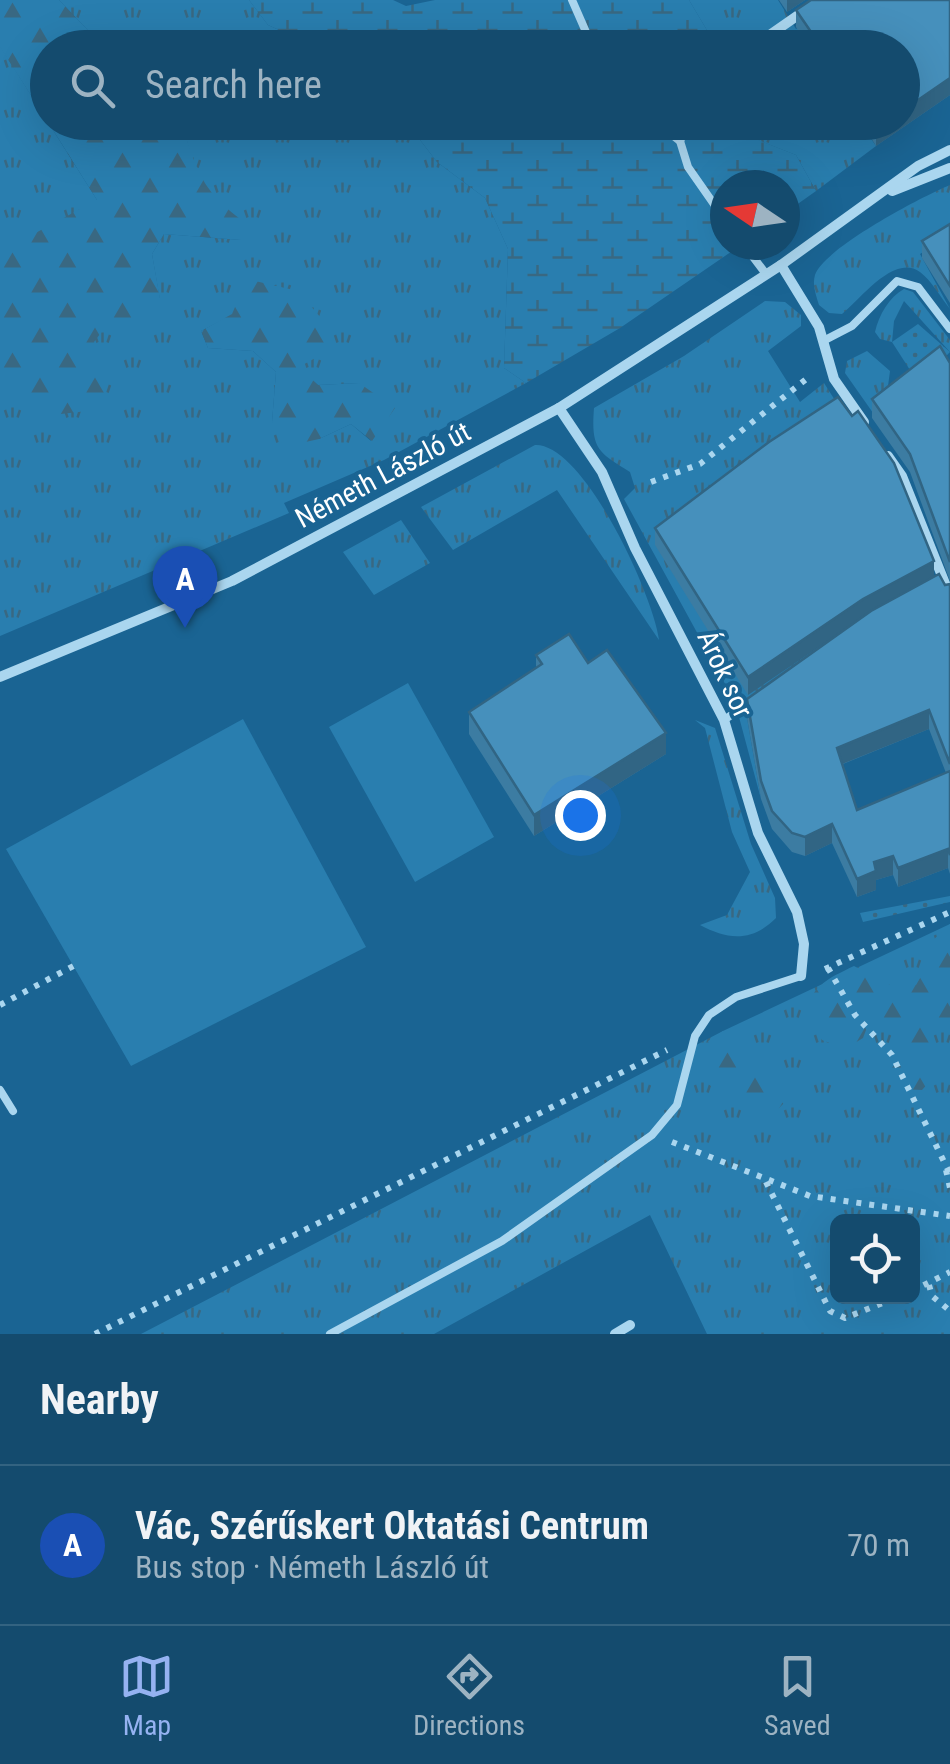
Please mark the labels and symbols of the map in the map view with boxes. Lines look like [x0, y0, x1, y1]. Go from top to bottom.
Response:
north arrow [710, 170, 800, 260]
street label: Németh László út [290, 415, 476, 535]
pin: A [152, 546, 218, 628]
street label: Árok sor [690, 625, 760, 723]
your location [555, 790, 606, 841]

